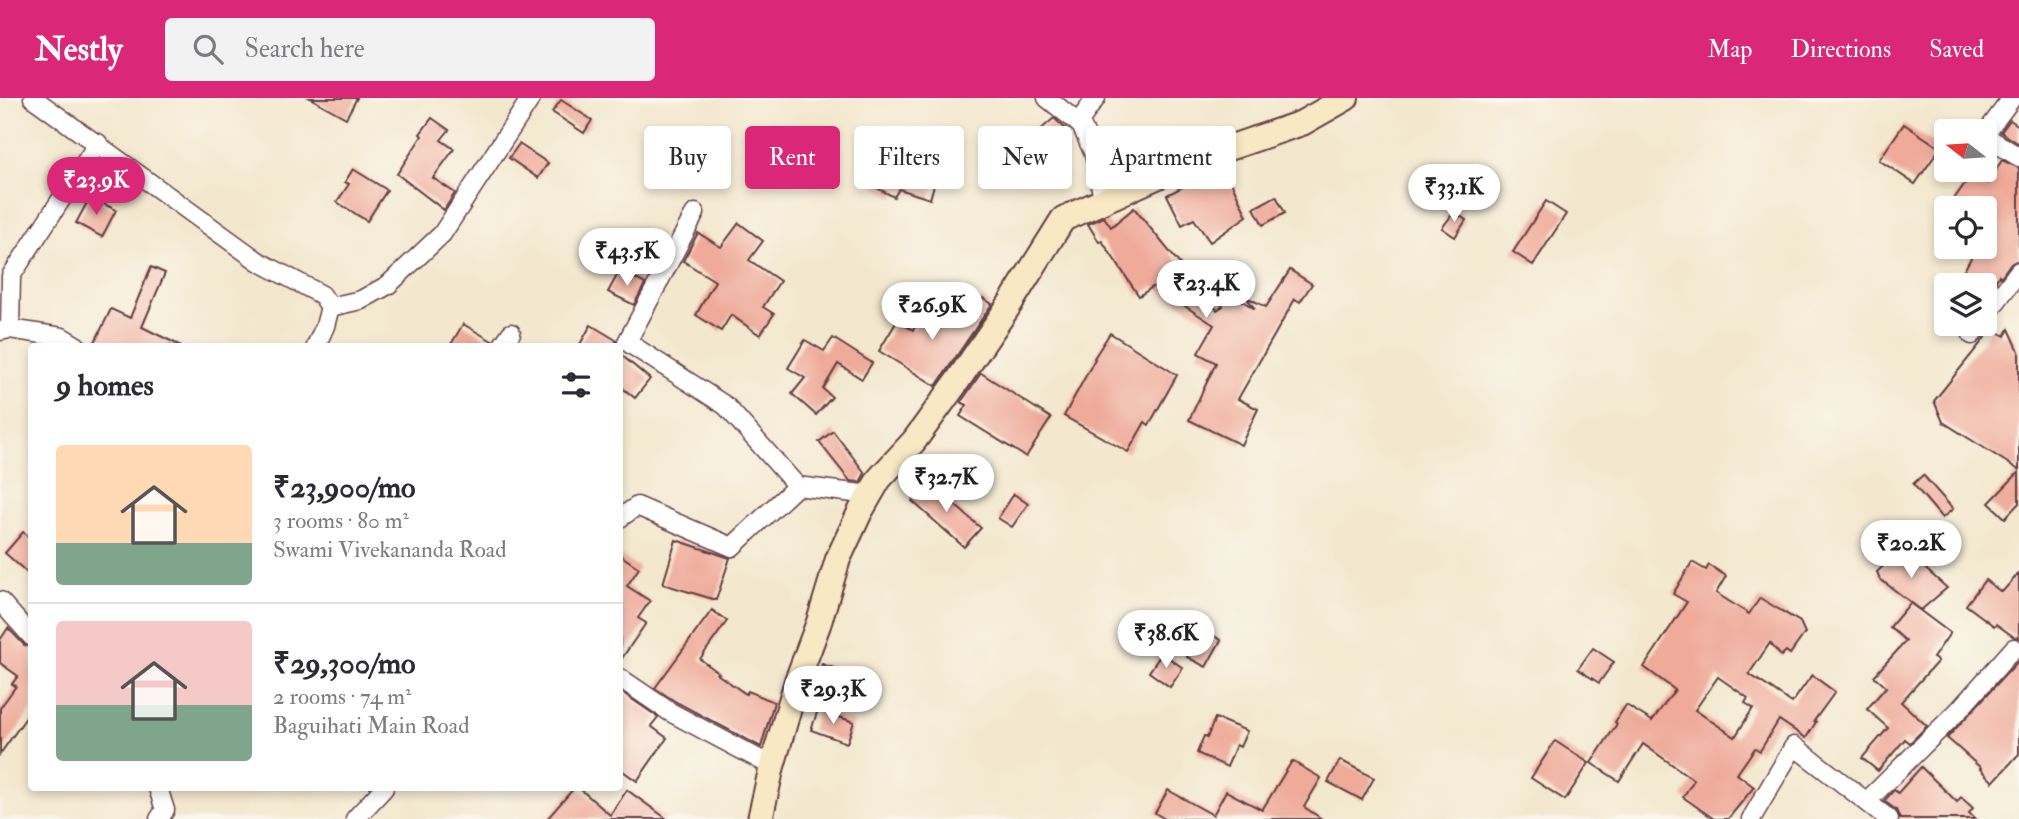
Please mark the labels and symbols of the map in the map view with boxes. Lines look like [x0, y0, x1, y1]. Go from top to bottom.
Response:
north arrow [1934, 119, 1997, 182]
pin: ₹23.9K [39, 158, 153, 217]
pin: ₹33.1K [1397, 164, 1511, 224]
pin: ₹43.5K [570, 228, 684, 288]
pin: ₹23.4K [1149, 260, 1263, 320]
pin: ₹26.9K [875, 282, 989, 342]
pin: ₹32.7K [889, 454, 1003, 514]
pin: ₹20.2K [1854, 520, 1968, 580]
pin: ₹38.6K [1109, 610, 1223, 670]
pin: ₹29.3K [776, 666, 890, 726]

